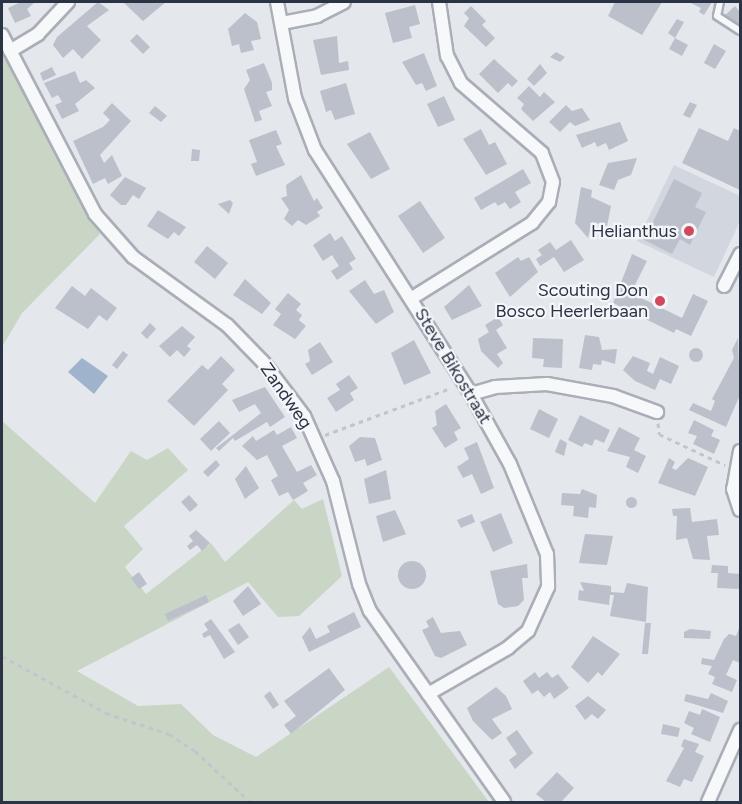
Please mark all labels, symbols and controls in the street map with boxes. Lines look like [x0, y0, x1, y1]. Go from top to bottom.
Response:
place label: Helianthus [591, 220, 677, 242]
marker: Helianthus [682, 224, 696, 238]
place label: Scouting Don Bosco Heerlerbaan [495, 280, 648, 322]
marker: Scouting Don Bosco Heerlerbaan [653, 294, 667, 308]
street label: Steve Bikostraat [410, 304, 496, 428]
street label: Zandweg [255, 359, 317, 433]

